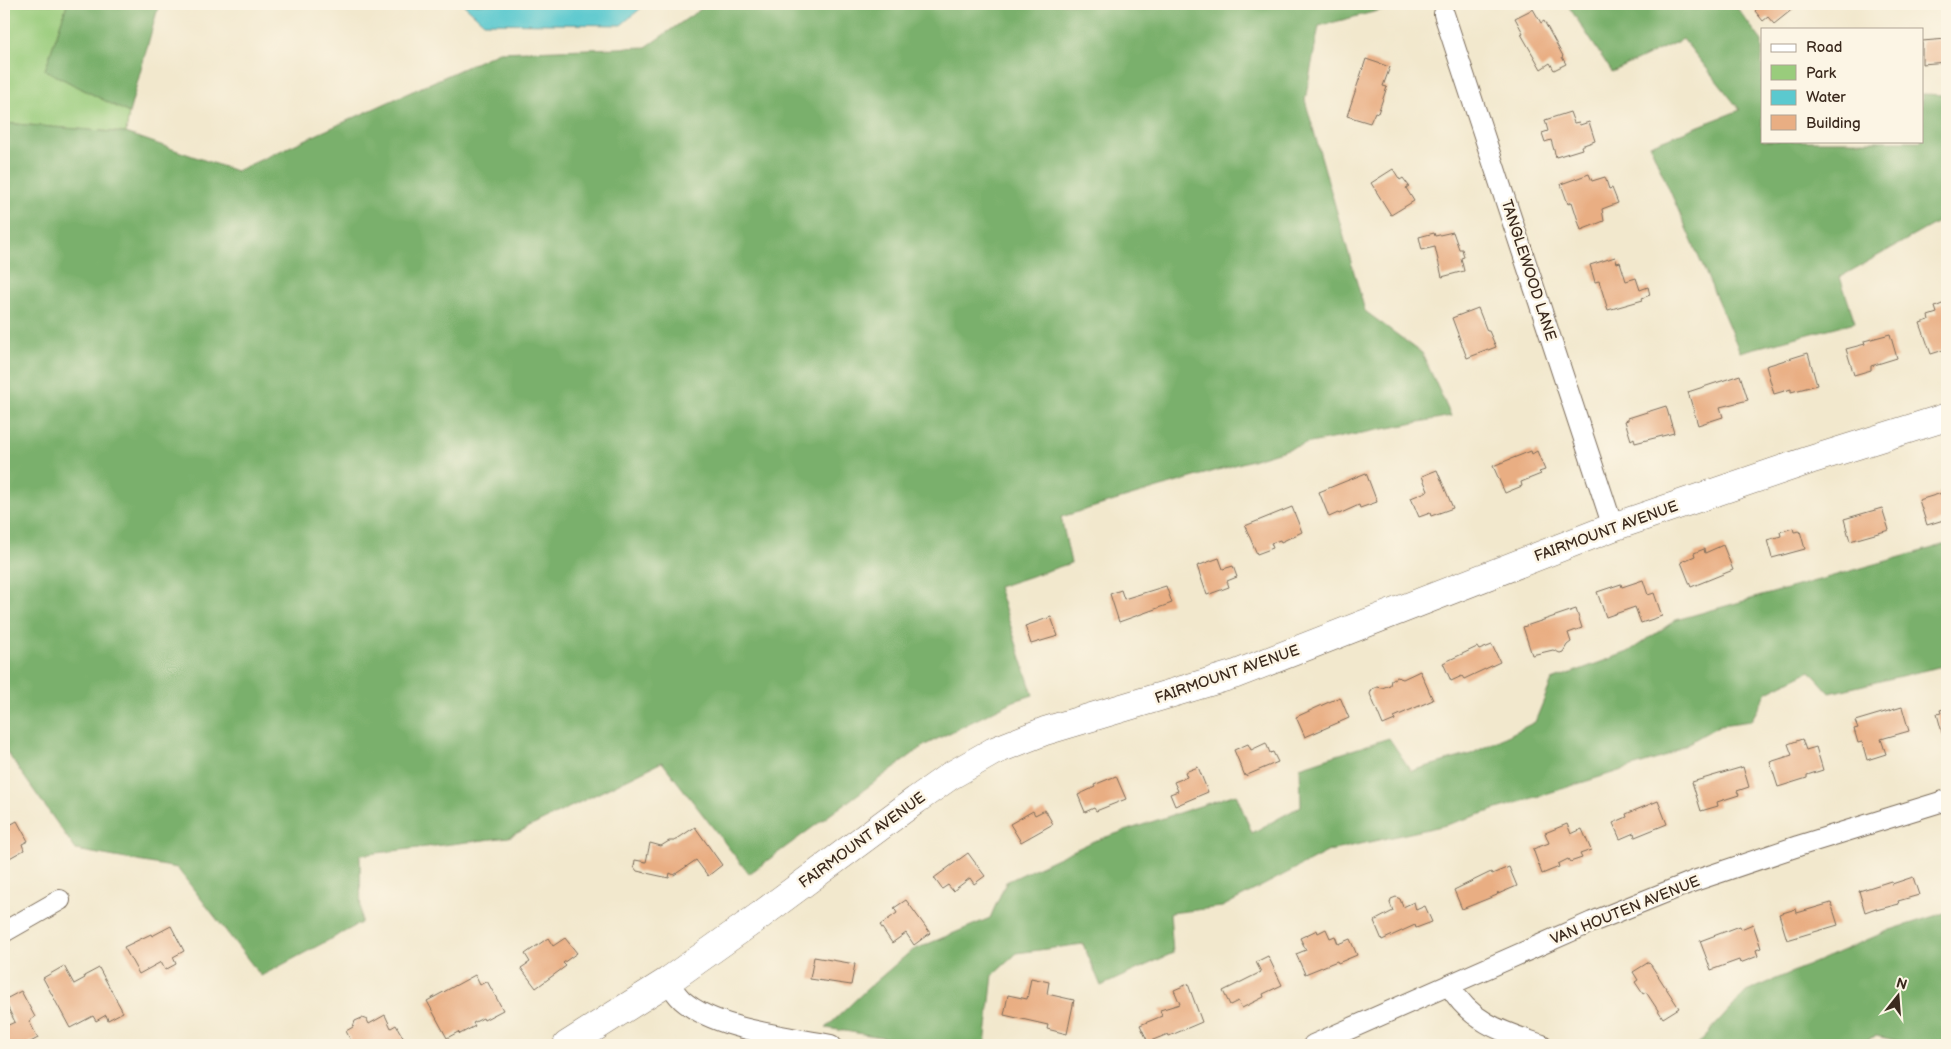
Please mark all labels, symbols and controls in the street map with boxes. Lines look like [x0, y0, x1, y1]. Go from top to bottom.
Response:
legend [1761, 28, 1924, 142]
text: Road [1806, 38, 1842, 57]
text: Park [1806, 64, 1837, 83]
text: Water [1806, 88, 1846, 107]
text: Building [1806, 114, 1861, 133]
street label: TANGLEWOOD LANE [1497, 197, 1560, 343]
street label: FAIRMOUNT AVENUE [1532, 497, 1681, 566]
street label: FAIRMOUNT AVENUE [1152, 641, 1302, 708]
street label: FAIRMOUNT AVENUE [795, 788, 929, 893]
street label: VAN HOUTEN AVENUE [1548, 872, 1703, 949]
north arrow [1874, 972, 1924, 1022]
text: N [1894, 974, 1909, 994]

